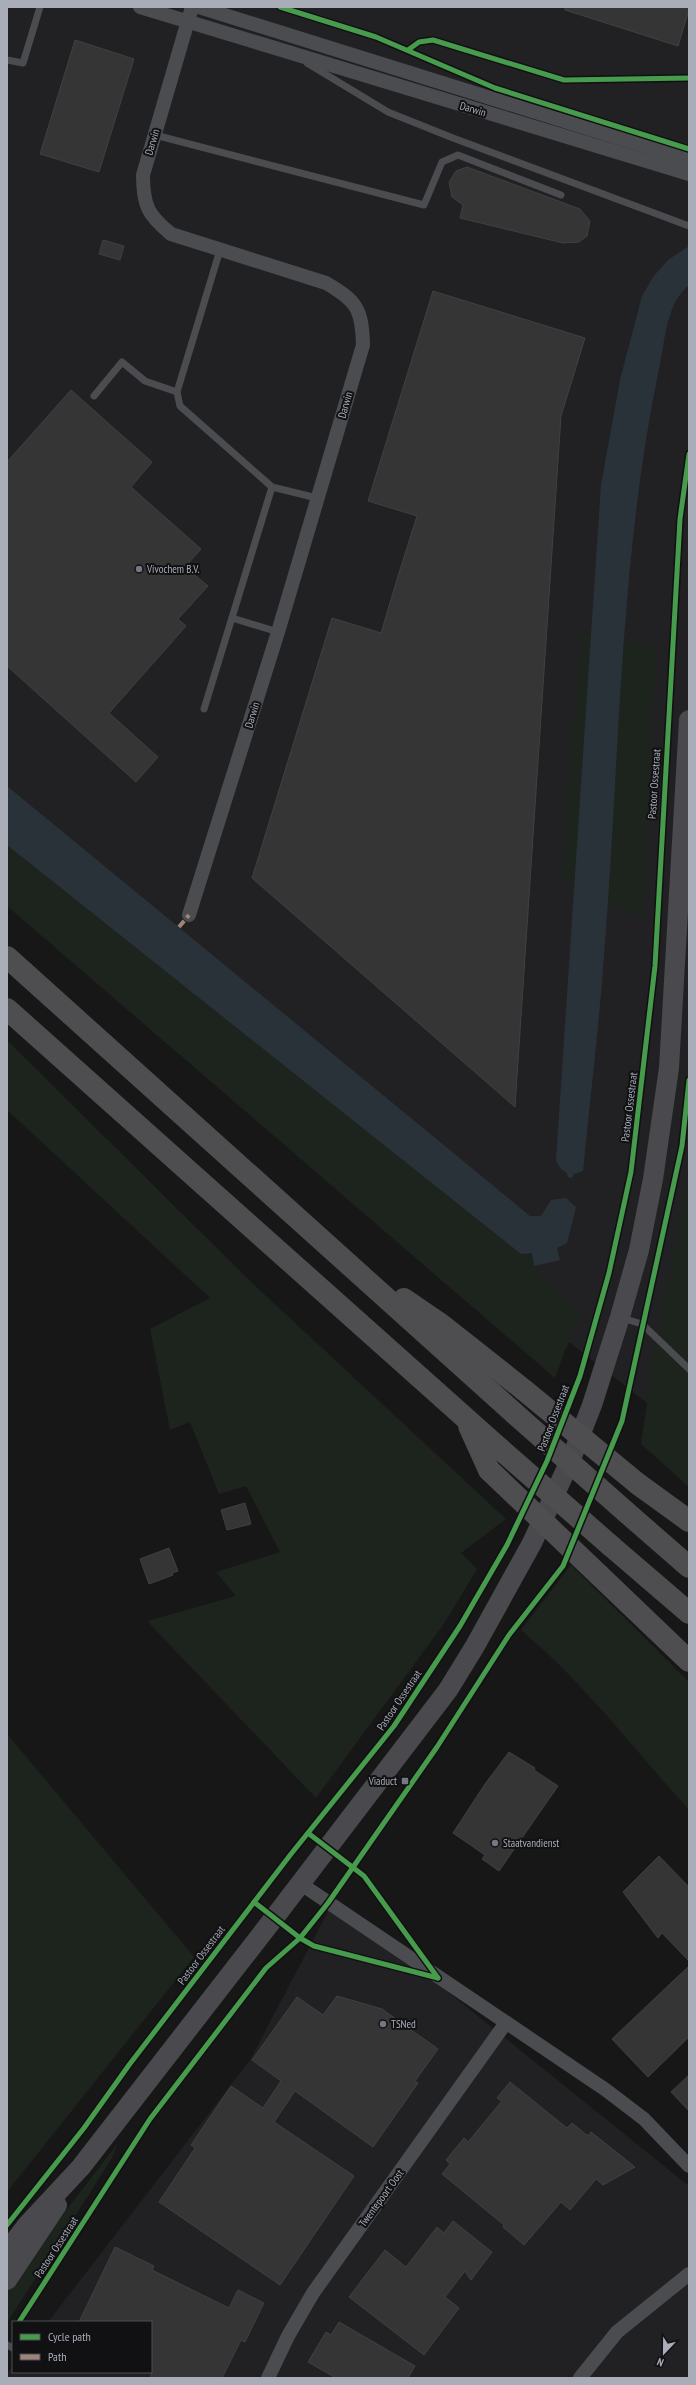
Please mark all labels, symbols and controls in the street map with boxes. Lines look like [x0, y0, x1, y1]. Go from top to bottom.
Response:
street label: Darwin [458, 98, 488, 120]
street label: Darwin [141, 127, 163, 157]
street label: Darwin [335, 390, 355, 420]
place label: Vivochem B.V. [146, 562, 199, 576]
marker: Vivochem B.V. [134, 564, 144, 574]
street label: Darwin [241, 700, 263, 730]
street label: Pastoor Ossestraat [645, 749, 663, 819]
street label: Pastoor Ossestraat [618, 1071, 640, 1143]
street label: Pastoor Ossestraat [534, 1383, 572, 1453]
street label: Pastoor Ossestraat [374, 1667, 424, 1733]
place label: Viaduct [368, 1774, 397, 1788]
marker: Viaduct [400, 1776, 410, 1786]
place label: Staatvandienst [503, 1836, 559, 1850]
marker: Staatvandienst [490, 1838, 500, 1848]
street label: Pastoor Ossestraat [174, 1923, 228, 1987]
place label: TSNed [391, 2017, 416, 2031]
marker: TSNed [378, 2019, 388, 2029]
street label: Twentepoort Oost [355, 2167, 407, 2229]
street label: Pastoor Ossestraat [31, 2214, 81, 2280]
legend [12, 2321, 152, 2373]
text: Cycle path [48, 2329, 91, 2344]
north arrow [644, 2333, 684, 2373]
text: Path [48, 2349, 66, 2364]
text: N [655, 2355, 666, 2370]

